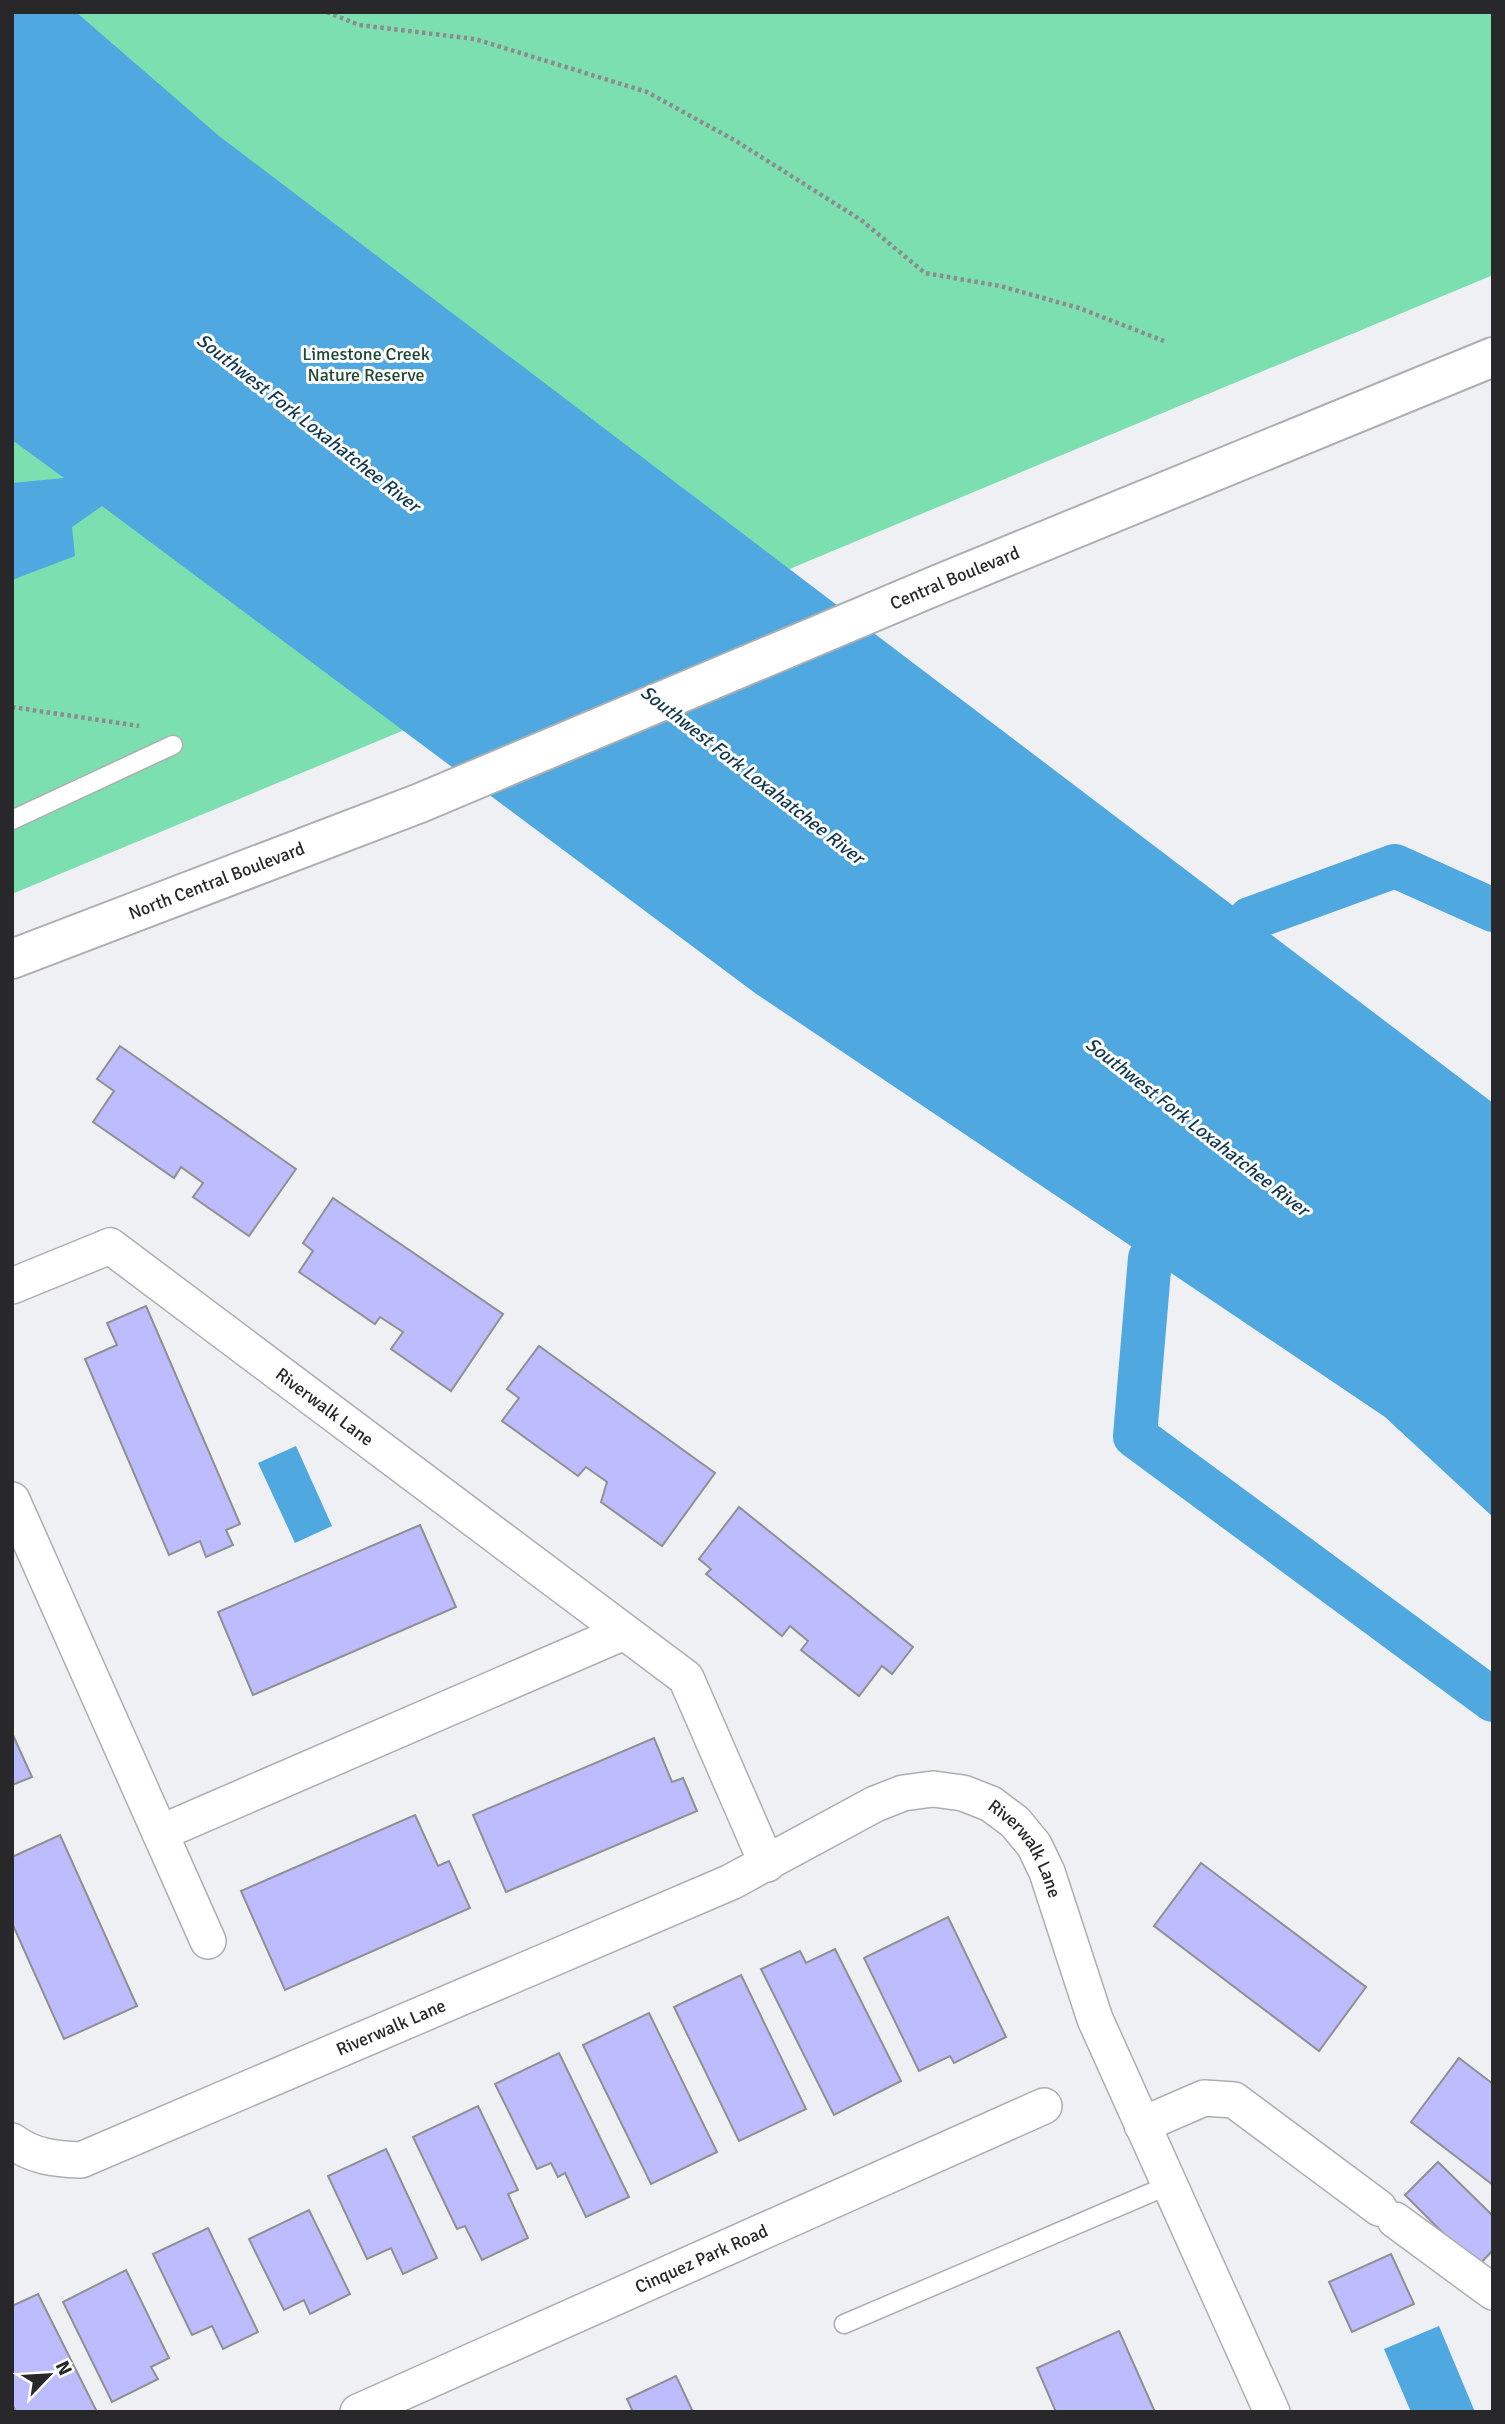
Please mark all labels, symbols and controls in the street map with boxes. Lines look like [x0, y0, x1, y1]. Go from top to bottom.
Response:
water label: Southwest Fork Loxahatchee River [192, 328, 427, 520]
park label: Limestone Creek Nature Reserve [302, 343, 430, 386]
street label: Central Boulevard [887, 541, 1023, 615]
water label: Southwest Fork Loxahatchee River [636, 680, 871, 872]
street label: North Central Boulevard [125, 837, 308, 924]
water label: Southwest Fork Loxahatchee River [1081, 1032, 1316, 1224]
street label: Riverwalk Lane [271, 1363, 378, 1451]
street label: Riverwalk Lane [984, 1795, 1066, 1901]
street label: Riverwalk Lane [333, 1994, 449, 2061]
street label: Cinquez Park Road [632, 2220, 771, 2298]
north arrow [14, 2340, 84, 2410]
text: N [50, 2357, 77, 2379]

